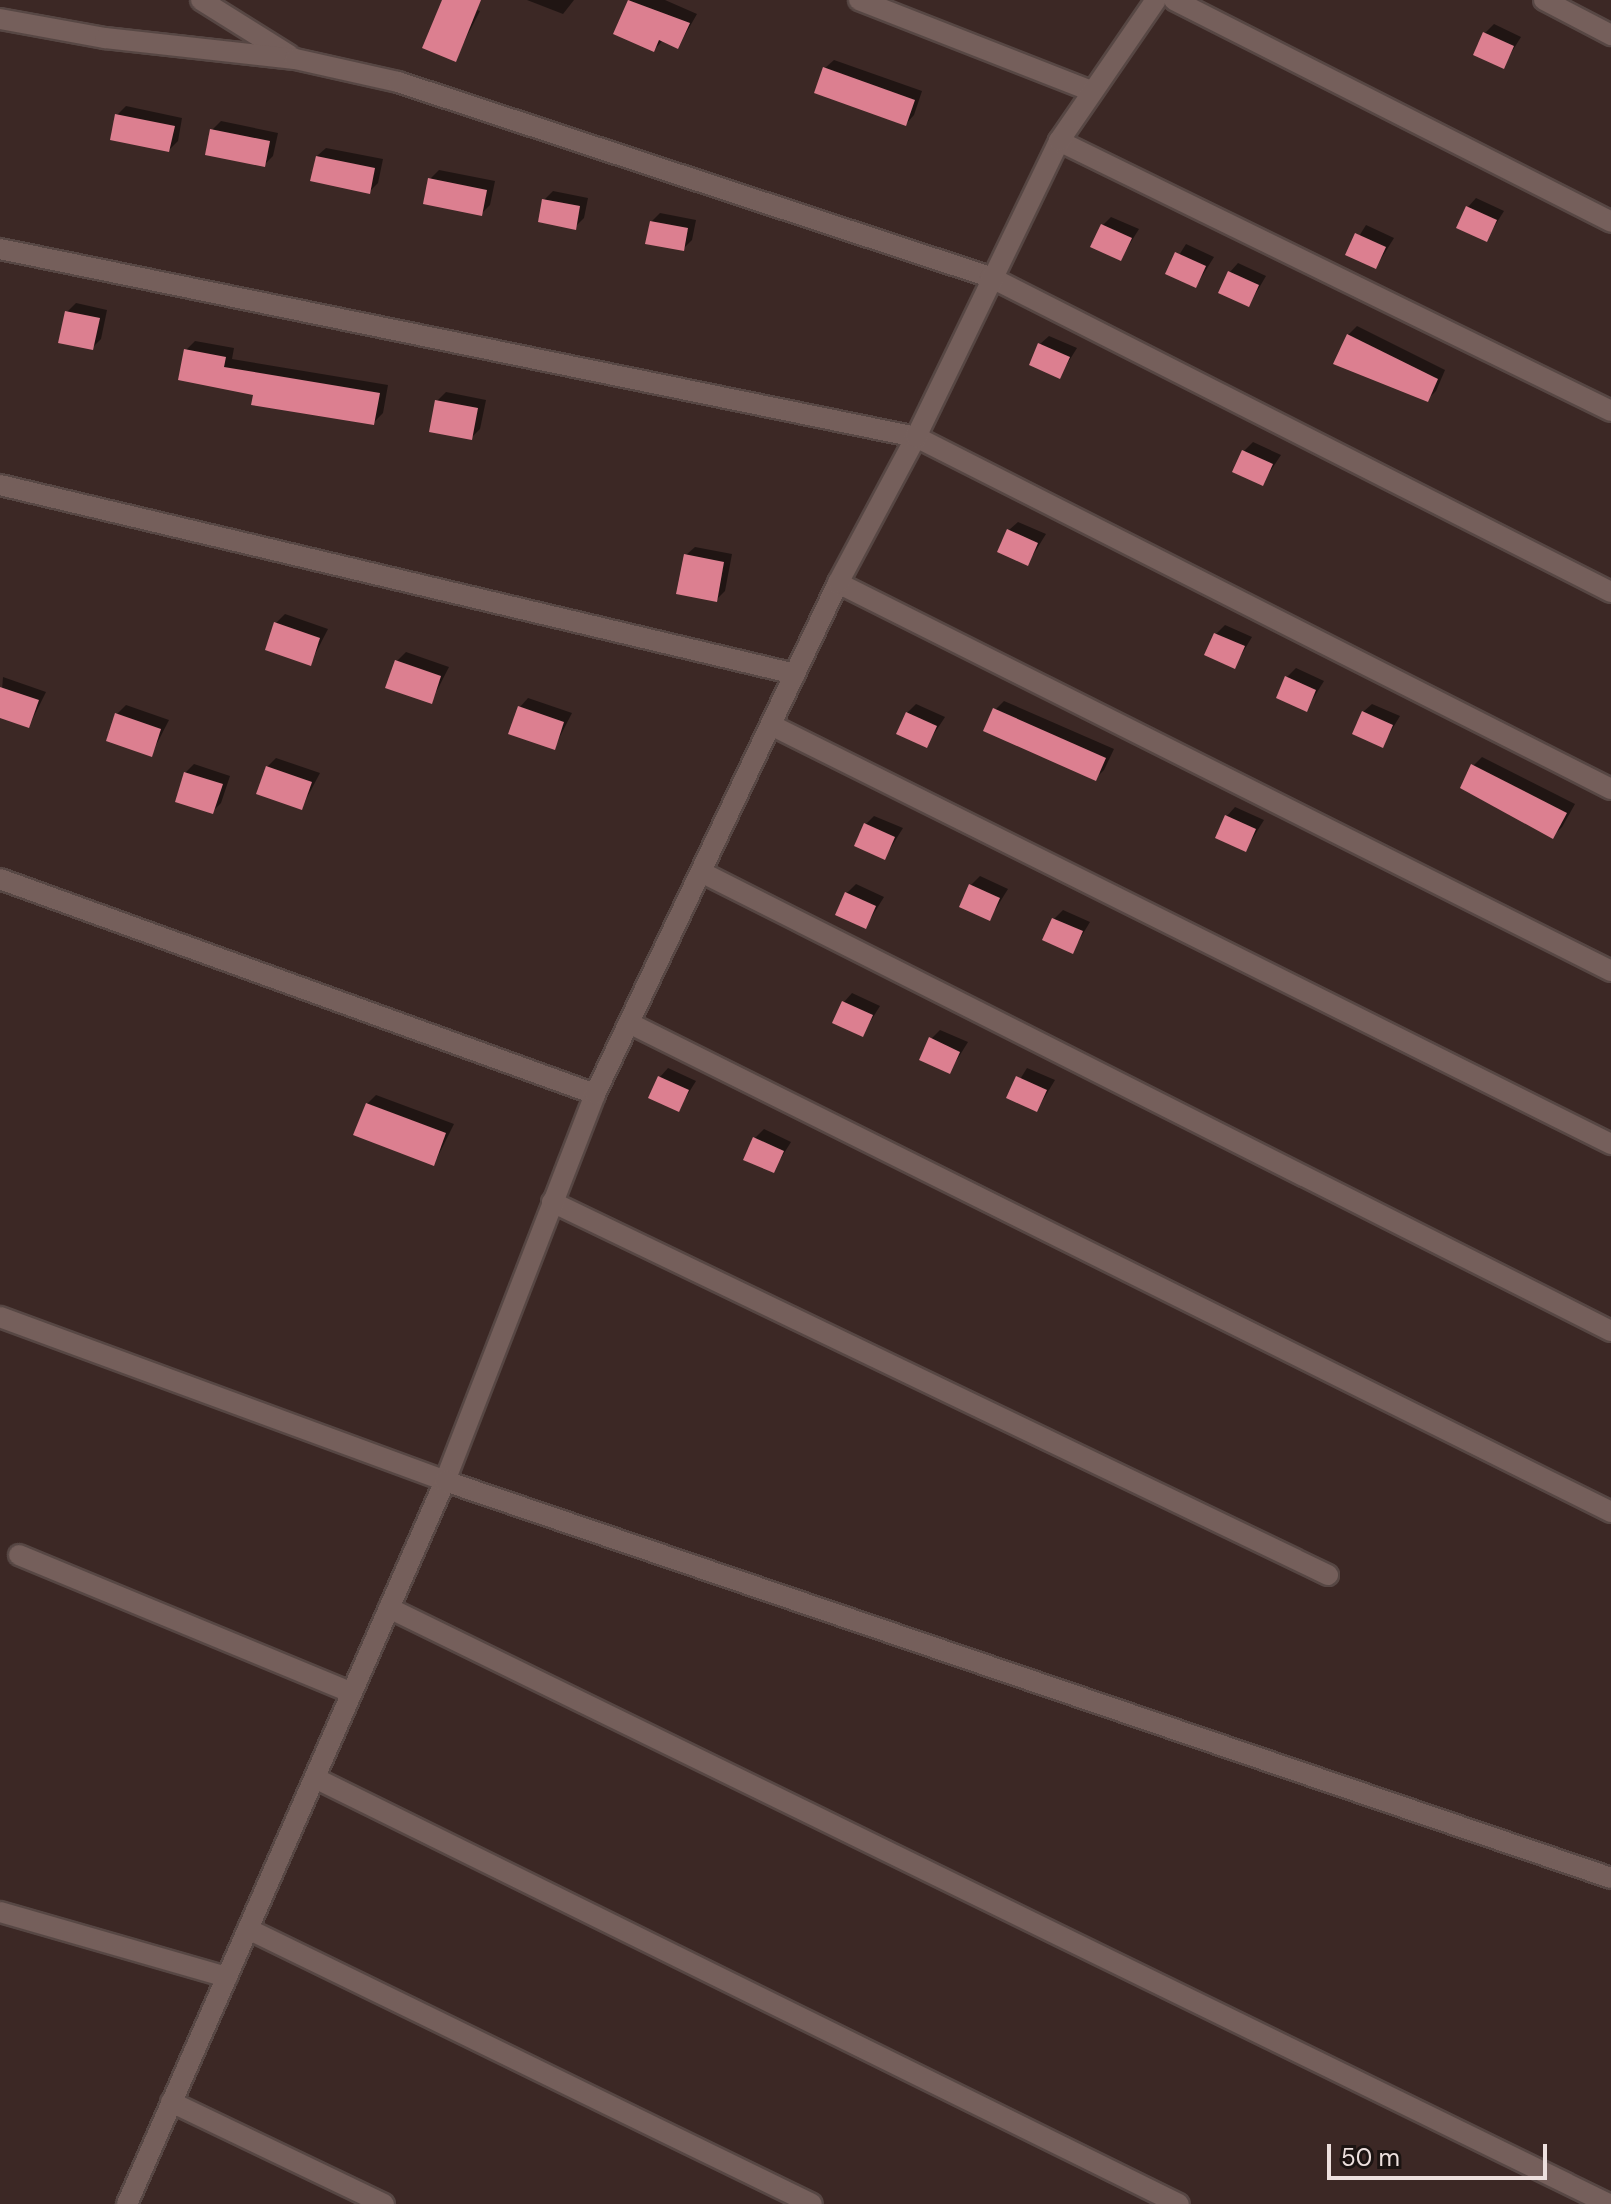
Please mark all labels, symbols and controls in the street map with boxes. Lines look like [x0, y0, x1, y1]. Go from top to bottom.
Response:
scale bar [1331, 2128, 1551, 2178]
text: 50 m [1341, 2142, 1400, 2173]

